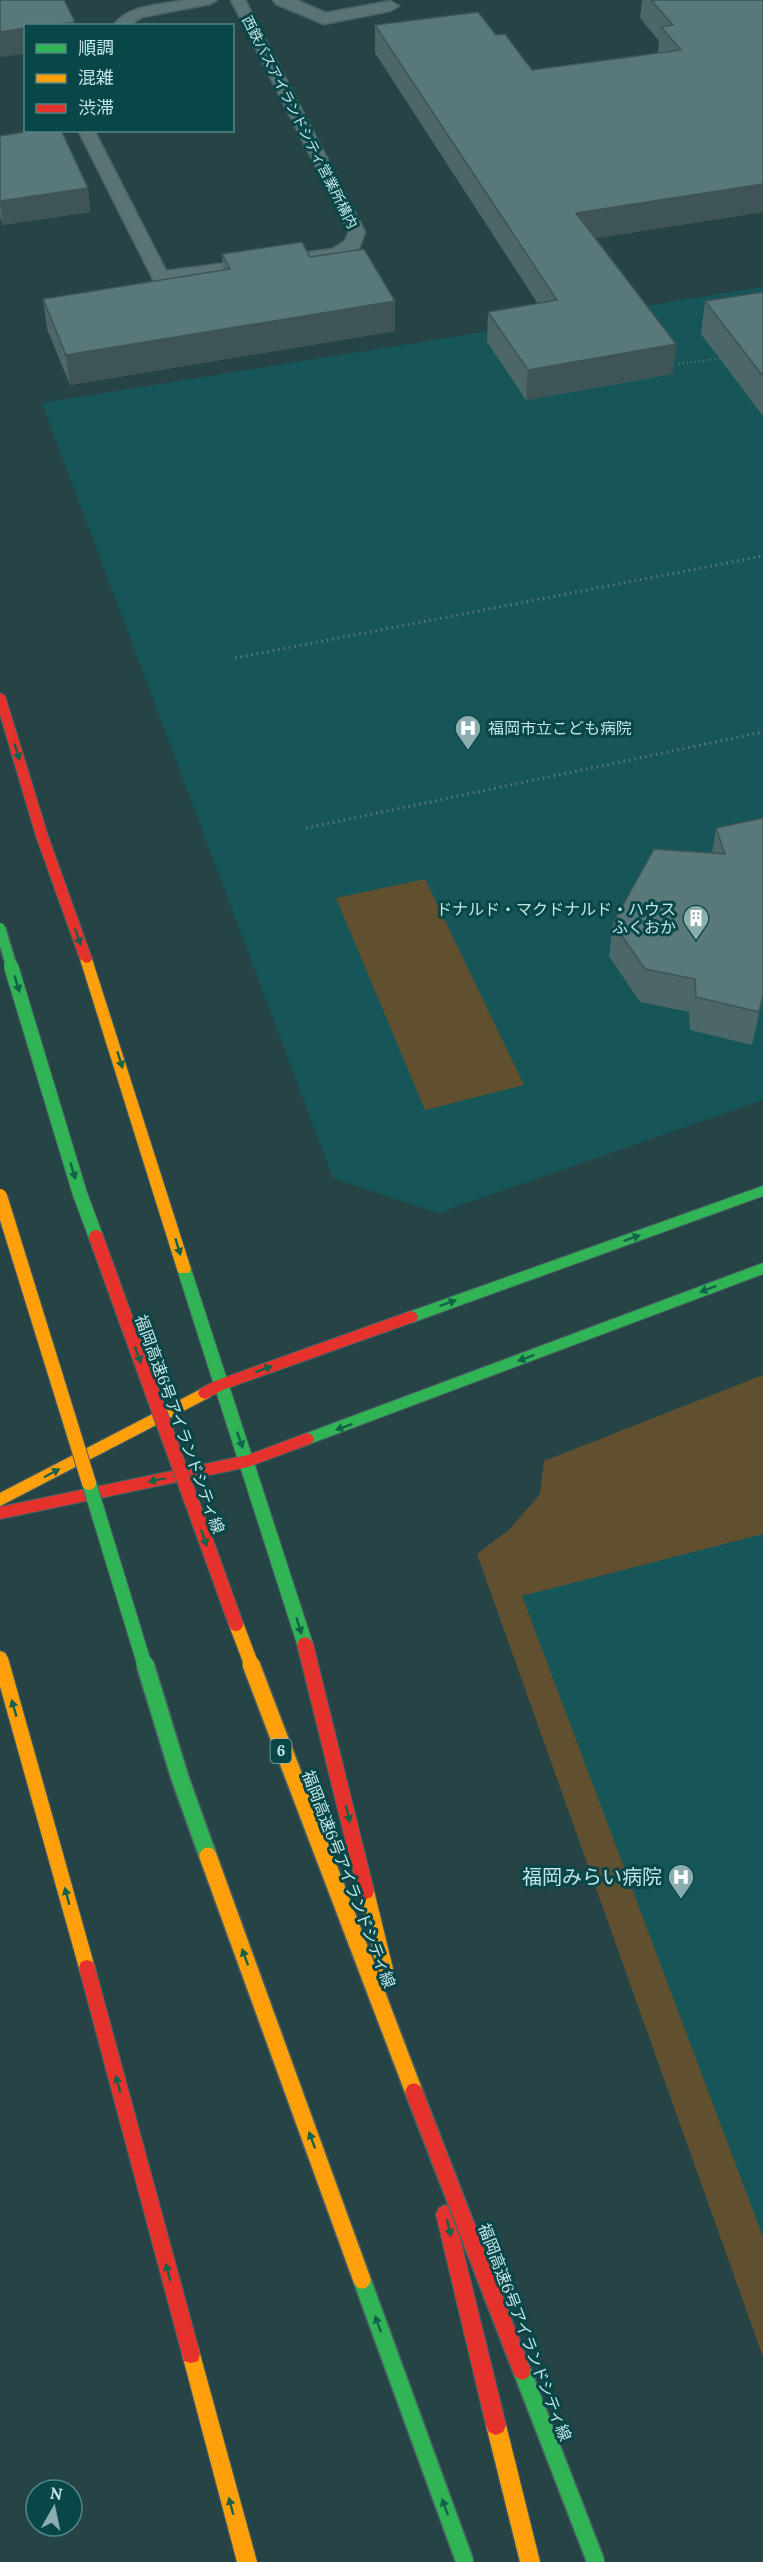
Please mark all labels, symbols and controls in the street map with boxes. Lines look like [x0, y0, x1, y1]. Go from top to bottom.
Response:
street label: 西鉄バスアイランドシティ営業所構内 [238, 13, 362, 231]
legend [24, 24, 234, 132]
text: 順調 [78, 36, 114, 59]
text: 混雑 [78, 66, 114, 89]
text: 渋滞 [78, 96, 114, 119]
hospital icon: 福岡市立こども病院 [453, 713, 483, 751]
place label: 福岡市立こども病院 [488, 718, 632, 738]
one-way arrow [13, 744, 22, 762]
place label: ドナルド・マクドナルド・ハウス ふくおか [436, 899, 676, 937]
building icon: ドナルド・マクドナルド・ハウス ふくおか [681, 903, 711, 941]
one-way arrow [74, 929, 84, 947]
one-way arrow [13, 975, 22, 993]
one-way arrow [116, 1051, 125, 1069]
one-way arrow [69, 1162, 78, 1180]
one-way arrow [623, 1232, 641, 1242]
one-way arrow [174, 1238, 183, 1256]
one-way arrow [699, 1284, 717, 1294]
one-way arrow [439, 1298, 457, 1308]
street label: 福岡高速6号アイランドシティ線 [131, 1312, 229, 1536]
one-way arrow [133, 1346, 143, 1364]
one-way arrow [517, 1354, 535, 1363]
one-way arrow [255, 1364, 273, 1373]
one-way arrow [334, 1422, 352, 1432]
one-way arrow [236, 1431, 246, 1449]
one-way arrow [43, 1468, 60, 1478]
one-way arrow [147, 1476, 166, 1486]
one-way arrow [200, 1529, 209, 1547]
one-way arrow [295, 1617, 304, 1635]
one-way arrow [9, 1699, 18, 1717]
road number: 6 [270, 1739, 292, 1763]
street label: 福岡高速6号アイランドシティ線 [298, 1767, 400, 1991]
one-way arrow [343, 1805, 353, 1824]
hospital icon: 福岡みらい病院 [666, 1862, 696, 1900]
place label: 福岡みらい病院 [522, 1864, 662, 1889]
one-way arrow [62, 1886, 72, 1905]
one-way arrow [240, 1948, 250, 1966]
one-way arrow [112, 2075, 122, 2093]
one-way arrow [306, 2131, 316, 2149]
one-way arrow [444, 2219, 454, 2237]
street label: 福岡高速6号アイランドシティ線 [474, 2220, 576, 2444]
one-way arrow [162, 2263, 172, 2282]
one-way arrow [373, 2315, 383, 2333]
north arrow [24, 2478, 84, 2538]
text: N [49, 2482, 64, 2504]
one-way arrow [226, 2496, 235, 2514]
one-way arrow [439, 2498, 449, 2516]

